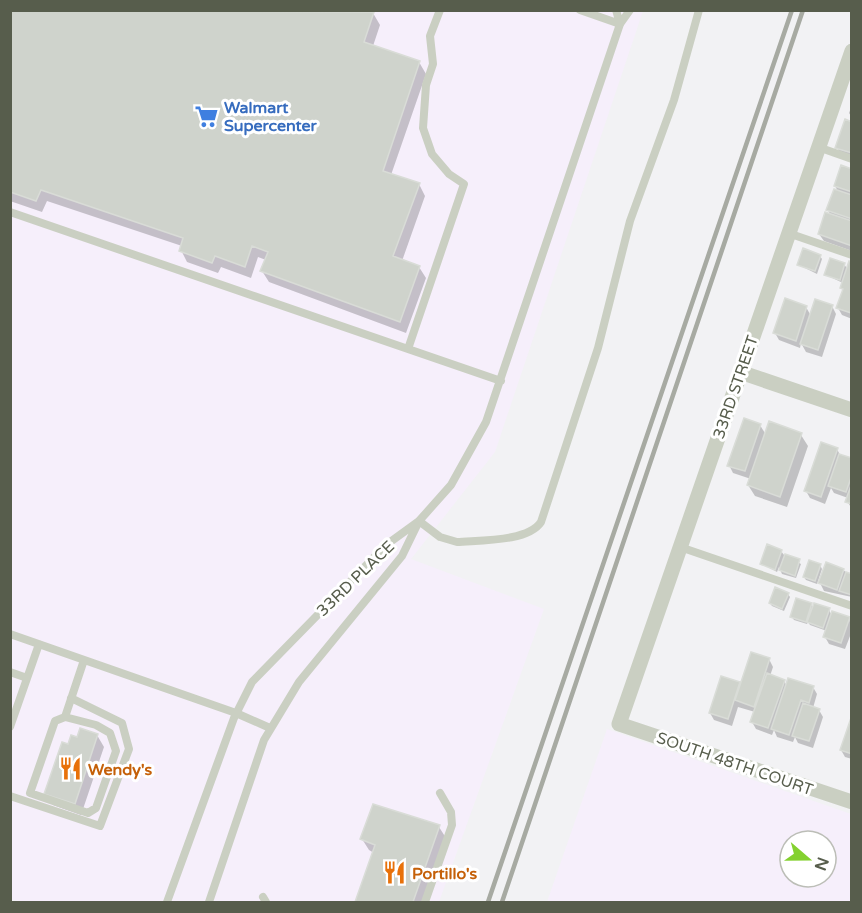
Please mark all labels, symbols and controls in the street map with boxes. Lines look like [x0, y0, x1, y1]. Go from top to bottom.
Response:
place label: Walmart Supercenter [224, 98, 318, 136]
supermarket icon: Walmart Supercenter [193, 103, 219, 129]
street label: 33RD STREET [709, 333, 763, 442]
street label: 33RD PLACE [313, 537, 399, 621]
street label: SOUTH 48TH COURT [654, 728, 816, 800]
restaurant icon: Wendy's [57, 756, 83, 782]
place label: Wendy's [88, 760, 152, 780]
north arrow [778, 829, 838, 889]
text: N [810, 854, 833, 873]
restaurant icon: Portillo's [381, 860, 407, 886]
place label: Portillo's [412, 864, 478, 884]

